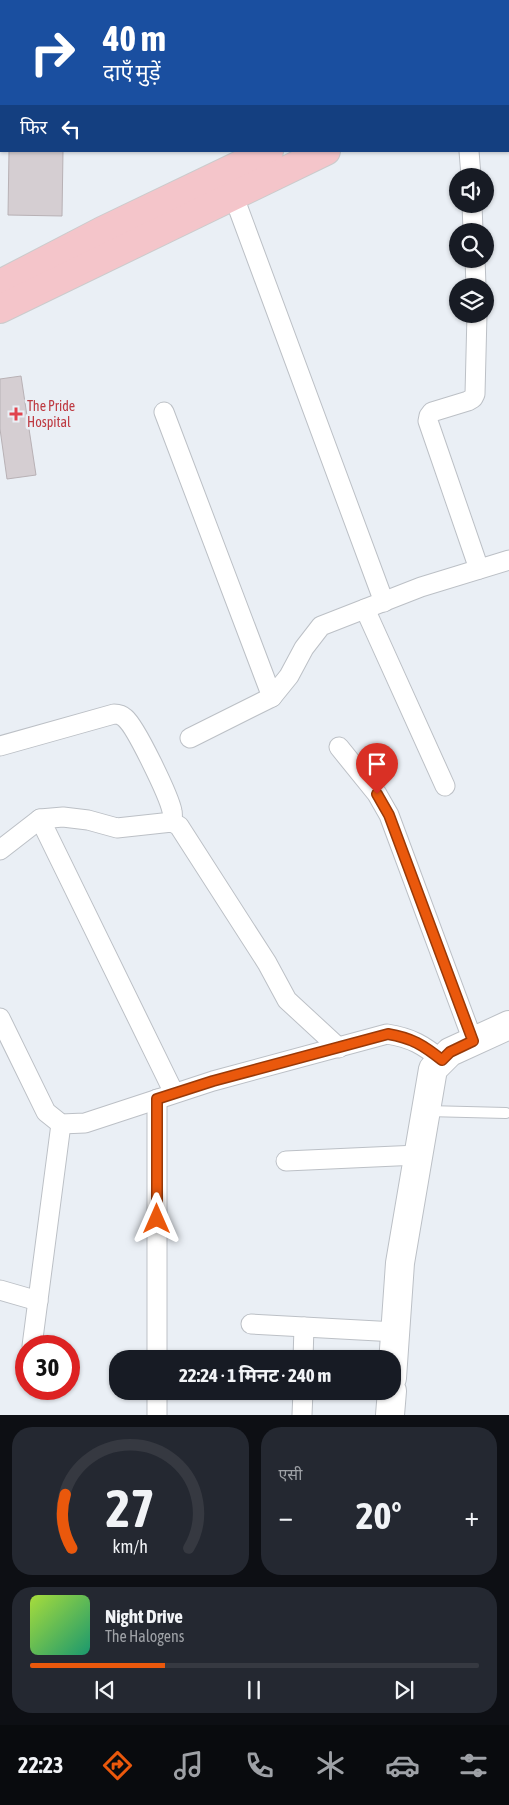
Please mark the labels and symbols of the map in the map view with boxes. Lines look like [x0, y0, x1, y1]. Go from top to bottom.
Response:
place label: The Pride Hospital [27, 398, 75, 430]
marker: The Pride Hospital [9, 407, 23, 421]
pin [356, 743, 398, 794]
position arrow [130, 1192, 182, 1244]
speed limit sign: 30 [15, 1335, 80, 1400]

